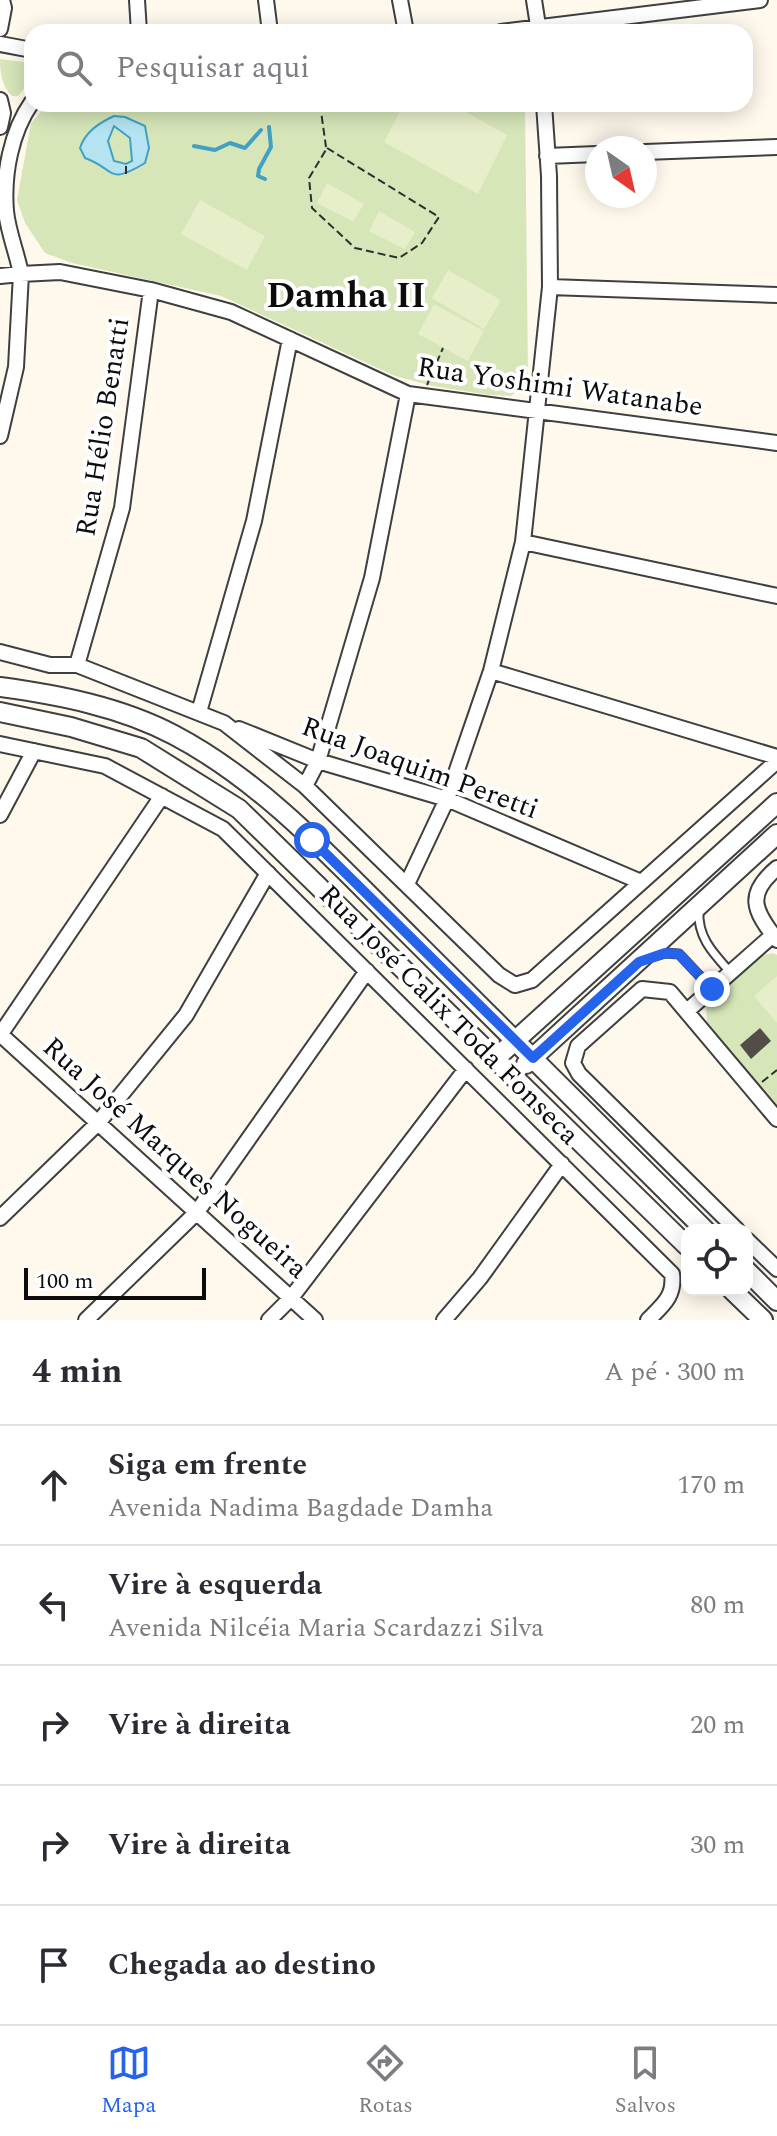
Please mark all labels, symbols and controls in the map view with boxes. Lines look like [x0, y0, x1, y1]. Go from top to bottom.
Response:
search box [24, 24, 753, 112]
text: Pesquisar aqui [116, 45, 310, 91]
icon: search [52, 46, 96, 90]
north arrow [585, 136, 657, 208]
district label: Damha II [266, 269, 426, 324]
street label: Rua Hélio Benatti [64, 315, 142, 539]
street label: Rua Yoshimi Watanabe [414, 346, 706, 428]
street label: Rua Joaquim Peretti [295, 705, 545, 831]
route start [294, 822, 330, 858]
street label: Rua José Calix Toda Fonseca [308, 874, 590, 1156]
route end [694, 971, 730, 1007]
street label: Rua José Marques Nogueira [33, 1027, 318, 1289]
map controls [681, 1224, 753, 1296]
button: locate [681, 1224, 753, 1296]
scale bar [24, 1264, 206, 1300]
text: 100 m [36, 1265, 93, 1298]
text: 4 min [32, 1346, 122, 1398]
text: A pé · 300 m [604, 1352, 745, 1392]
text: Siga em frente [108, 1442, 307, 1488]
icon: ahead [32, 1463, 76, 1507]
text: 170 m [677, 1465, 745, 1505]
text: Avenida Nadima Bagdade Damha [108, 1488, 493, 1528]
text: Vire à esquerda [108, 1562, 322, 1608]
icon: left [32, 1583, 76, 1627]
text: 80 m [690, 1585, 745, 1625]
text: Avenida Nilcéia Maria Scardazzi Silva [108, 1608, 544, 1648]
text: Vire à direita [108, 1702, 291, 1748]
icon: right [32, 1703, 76, 1747]
text: 20 m [690, 1705, 745, 1745]
text: Vire à direita [108, 1822, 291, 1868]
icon: right [32, 1823, 76, 1867]
text: 30 m [690, 1825, 745, 1865]
text: Chegada ao destino [108, 1942, 376, 1988]
icon: arrive [32, 1943, 76, 1987]
tab: Mapa [101, 2041, 156, 2122]
tab: Rotas [358, 2041, 413, 2122]
tab: Salvos [615, 2041, 676, 2122]

